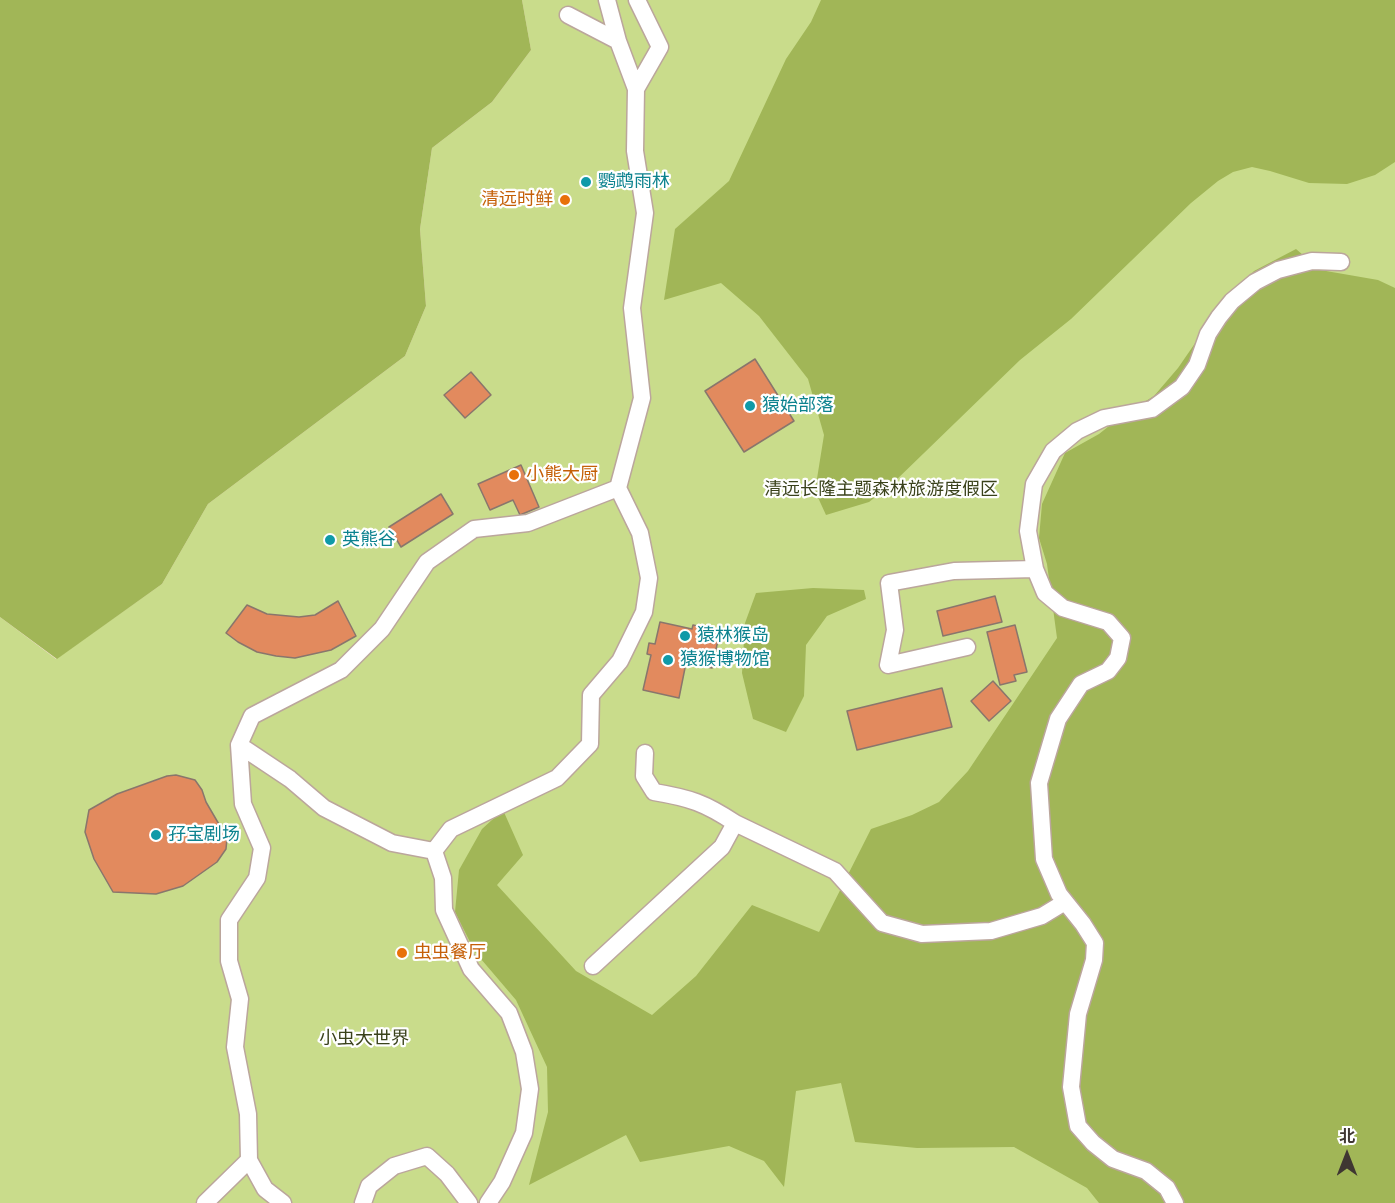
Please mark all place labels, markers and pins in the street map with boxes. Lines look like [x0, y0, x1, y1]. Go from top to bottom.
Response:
place label: 鹦鹉雨林 [598, 171, 670, 193]
marker: 鹦鹉雨林 [579, 175, 593, 189]
place label: 清远时鲜 [481, 189, 553, 211]
marker: 清远时鲜 [558, 193, 572, 207]
place label: 猿始部落 [762, 395, 834, 417]
marker: 猿始部落 [743, 399, 757, 413]
place label: 小熊大厨 [526, 464, 598, 486]
marker: 小熊大厨 [507, 468, 521, 482]
place label: 英熊谷 [342, 529, 396, 551]
marker: 英熊谷 [323, 533, 337, 547]
place label: 猿林猴岛 [697, 625, 769, 647]
marker: 猿林猴岛 [678, 629, 692, 643]
place label: 猿猴博物馆 [680, 649, 770, 671]
marker: 猿猴博物馆 [661, 653, 675, 667]
place label: 孖宝剧场 [168, 824, 240, 846]
marker: 孖宝剧场 [149, 828, 163, 842]
place label: 虫虫餐厅 [414, 942, 486, 964]
marker: 虫虫餐厅 [395, 946, 409, 960]

